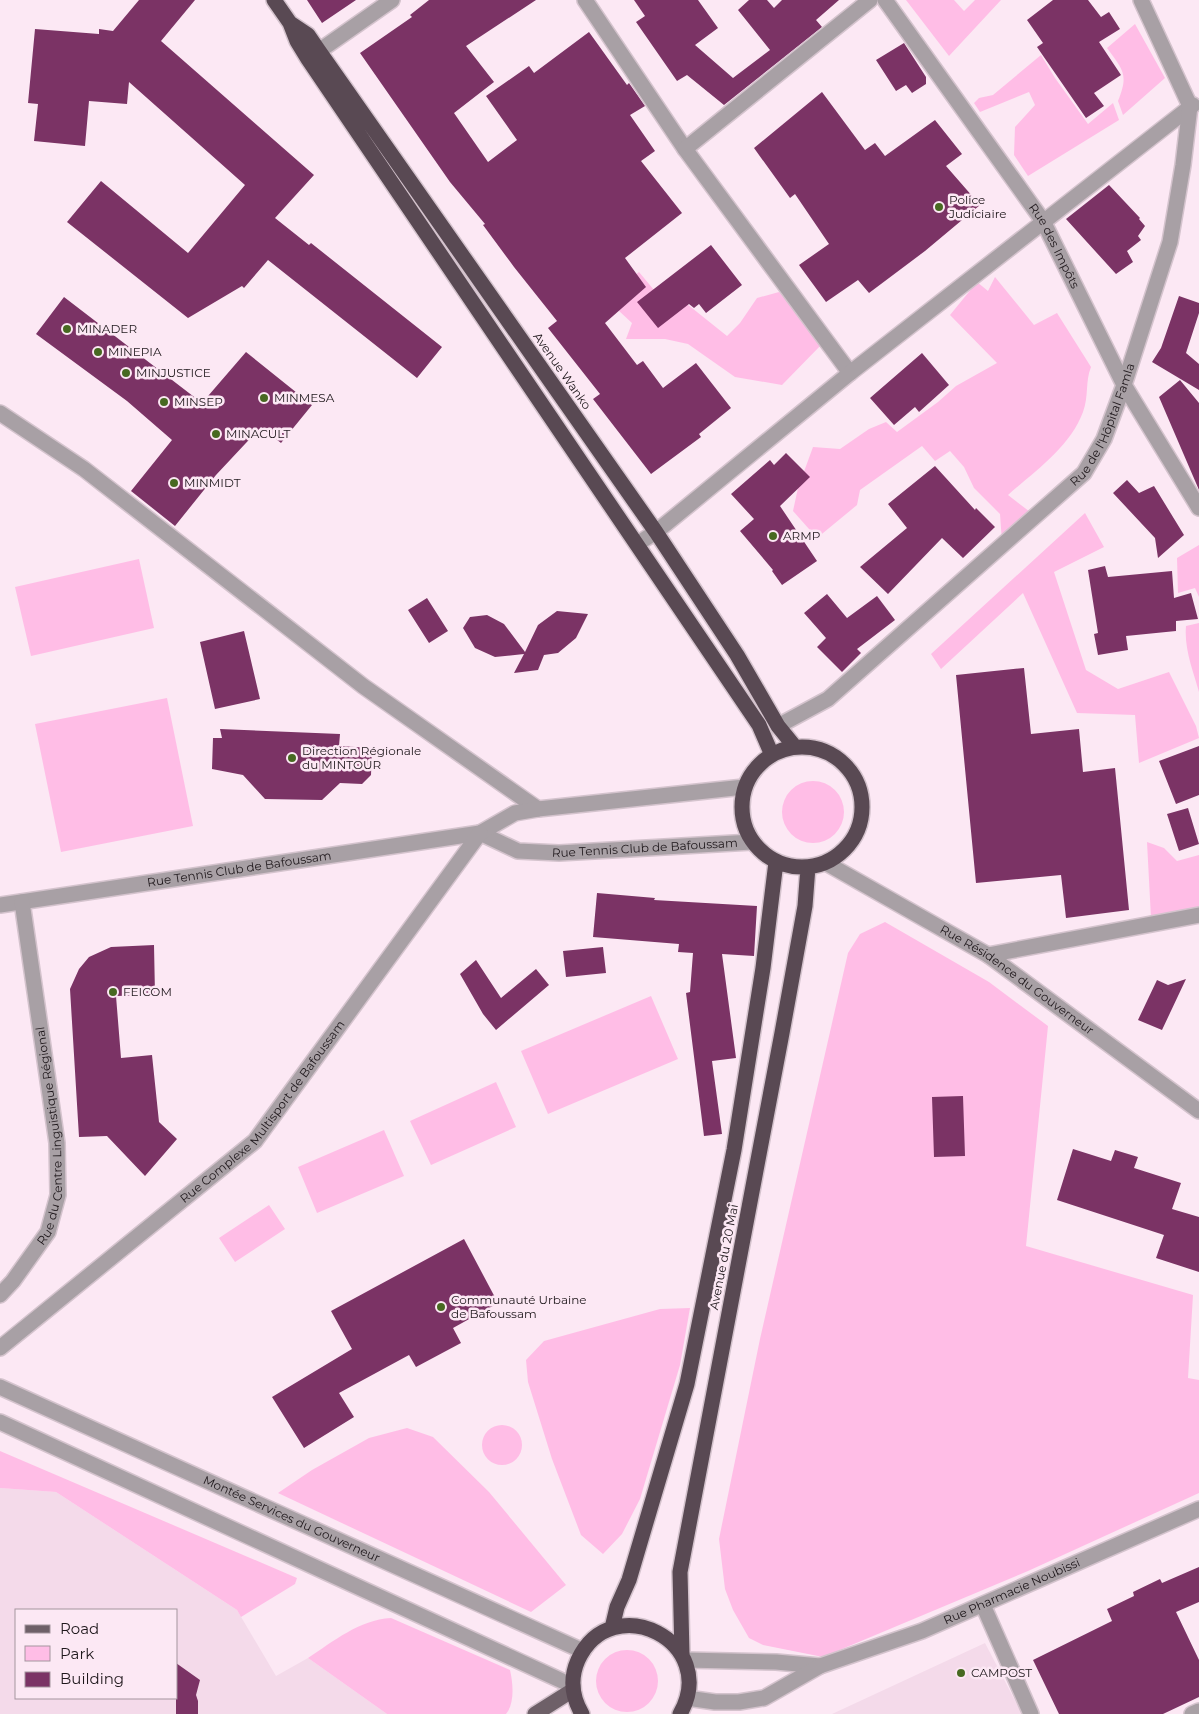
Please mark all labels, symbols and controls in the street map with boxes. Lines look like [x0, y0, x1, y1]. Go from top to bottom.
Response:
place label: Police Judiciaire [948, 192, 1007, 221]
street label: Rue des Impôts [1026, 200, 1083, 291]
marker: Police Judiciaire [933, 201, 945, 213]
place label: MINADER [77, 321, 137, 336]
marker: MINADER [61, 323, 73, 335]
street label: Avenue Wanko [530, 329, 595, 412]
place label: MINEPIA [108, 344, 162, 359]
marker: MINEPIA [92, 346, 104, 358]
street label: Rue de l'Hôpital Famla [1067, 361, 1138, 489]
place label: MINJUSTICE [136, 365, 211, 380]
marker: MINJUSTICE [120, 367, 132, 379]
place label: MINMESA [274, 390, 335, 405]
marker: MINMESA [258, 392, 270, 404]
place label: MINSEP [174, 394, 223, 409]
marker: MINSEP [158, 396, 170, 408]
place label: MINACULT [226, 426, 290, 441]
marker: MINACULT [210, 428, 222, 440]
place label: MINMIDT [184, 475, 241, 490]
marker: MINMIDT [168, 477, 180, 489]
place label: ARMP [783, 528, 820, 543]
marker: ARMP [767, 530, 779, 542]
place label: Direction Régionale du MINTOUR [302, 743, 421, 772]
marker: Direction Régionale du MINTOUR [286, 752, 298, 764]
street label: Rue Tennis Club de Bafoussam [552, 835, 738, 860]
street label: Rue Tennis Club de Bafoussam [146, 847, 332, 890]
street label: Rue Résidence du Gouverneur [937, 921, 1097, 1038]
place label: FEICOM [123, 984, 172, 999]
marker: FEICOM [107, 986, 119, 998]
street label: Rue Complexe Multisport de Bafoussam [177, 1017, 348, 1206]
street label: Rue du Centre Linguistique Régional [30, 1023, 44, 1245]
text: Rue du Centre Linguistique Régional [32, 1026, 66, 1248]
street label: Avenue du 20 Mai [706, 1203, 741, 1311]
place label: Communauté Urbaine de Bafoussam [451, 1292, 587, 1321]
marker: Communauté Urbaine de Bafoussam [435, 1301, 447, 1313]
street label: Montée Services du Gouverneur [201, 1472, 383, 1565]
street label: Rue Pharmacie Noubissi [941, 1554, 1082, 1628]
legend [15, 1609, 178, 1699]
text: Road [60, 1619, 99, 1638]
text: Park [60, 1644, 94, 1663]
place label: CAMPOST [971, 1665, 1032, 1680]
marker: CAMPOST [955, 1667, 967, 1679]
text: Building [60, 1669, 124, 1688]

